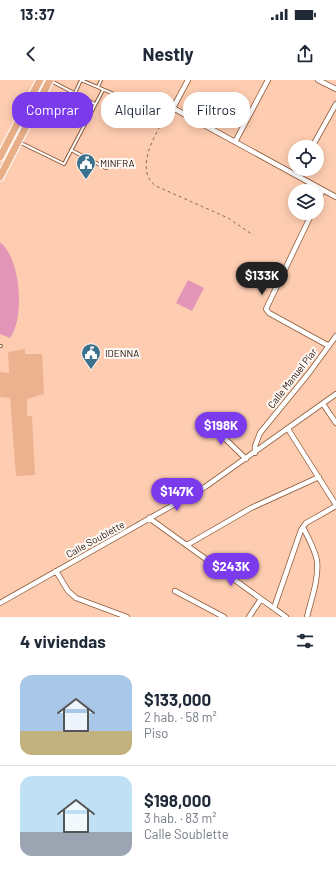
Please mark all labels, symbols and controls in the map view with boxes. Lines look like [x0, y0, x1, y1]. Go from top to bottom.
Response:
text: 13:37 [20, 5, 54, 23]
icon: back [20, 43, 42, 65]
text: Nestly [143, 43, 194, 65]
icon: share [294, 43, 316, 65]
chip: Comprar [12, 92, 93, 128]
chip: Alquilar [101, 92, 175, 128]
chip: Filtros [183, 92, 250, 128]
map controls [288, 140, 324, 220]
button: locate [288, 140, 324, 176]
public building icon: MINFRA [75, 152, 97, 180]
place label: MINFRA [100, 157, 135, 169]
button: layers [288, 184, 324, 220]
pin: $133K [234, 262, 290, 296]
text: $133K [245, 267, 279, 283]
public building icon: IDENNA [80, 342, 102, 370]
street label: Calle Manuel Piar [265, 345, 319, 410]
place label: IDENNA [105, 347, 139, 359]
pin: $198K [193, 412, 249, 446]
text: $198K [204, 417, 238, 433]
pin: $147K [149, 478, 205, 512]
text: $147K [160, 483, 194, 499]
street label: Calle Soublette [64, 518, 126, 560]
pin: $243K [203, 553, 259, 587]
text: $243K [212, 558, 250, 574]
icon: filters [294, 630, 316, 652]
text: 4 viviendas [20, 631, 106, 651]
text: $133,000 [144, 689, 211, 709]
icon: home [52, 691, 100, 739]
text: 2 hab. · 58 m² [144, 709, 217, 725]
text: Piso [144, 725, 168, 741]
text: $198,000 [144, 790, 211, 810]
icon: home [52, 792, 100, 840]
text: 3 hab. · 83 m² [144, 810, 216, 826]
text: Calle Soublette [144, 826, 229, 842]

